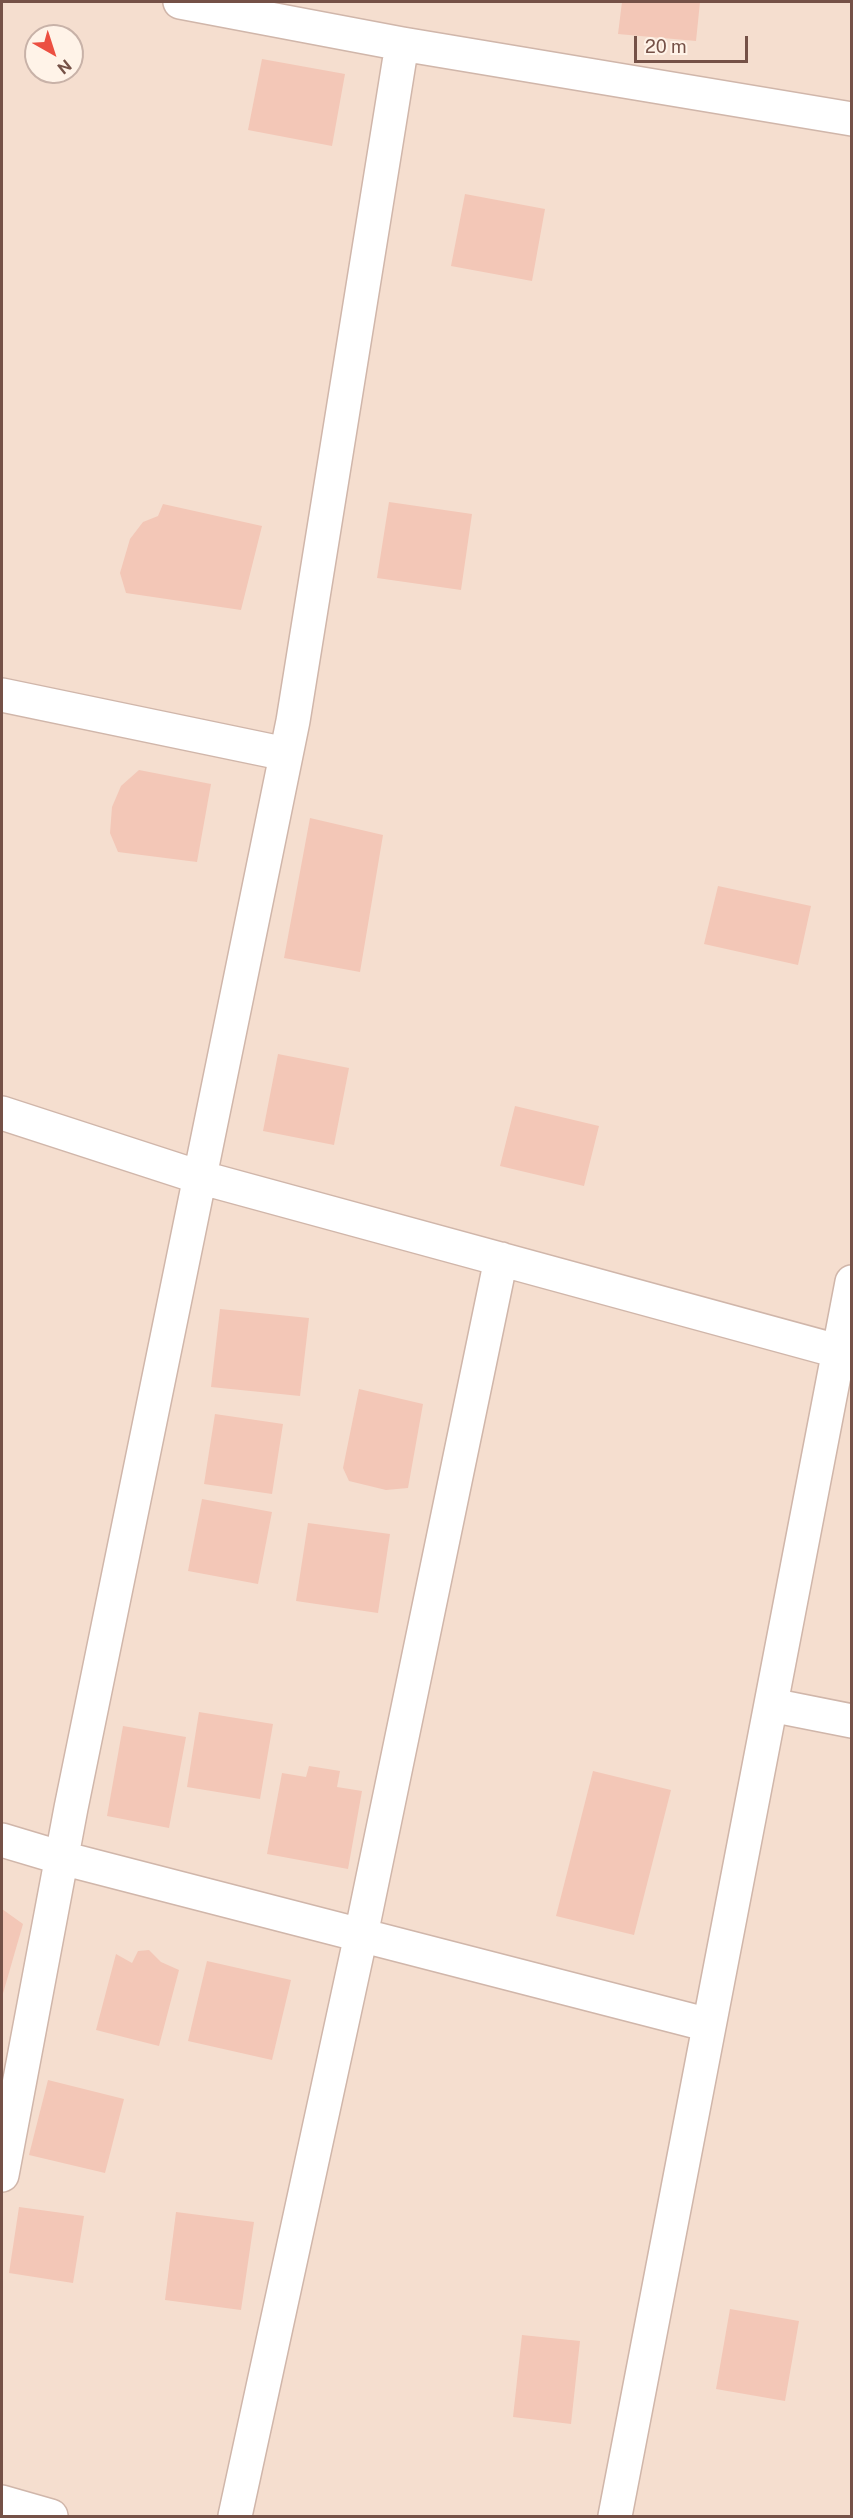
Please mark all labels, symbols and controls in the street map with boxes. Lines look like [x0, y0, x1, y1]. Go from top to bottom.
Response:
north arrow [24, 24, 84, 84]
scale bar [637, 24, 751, 62]
text: 20 m [645, 36, 687, 57]
text: N [54, 55, 75, 78]

